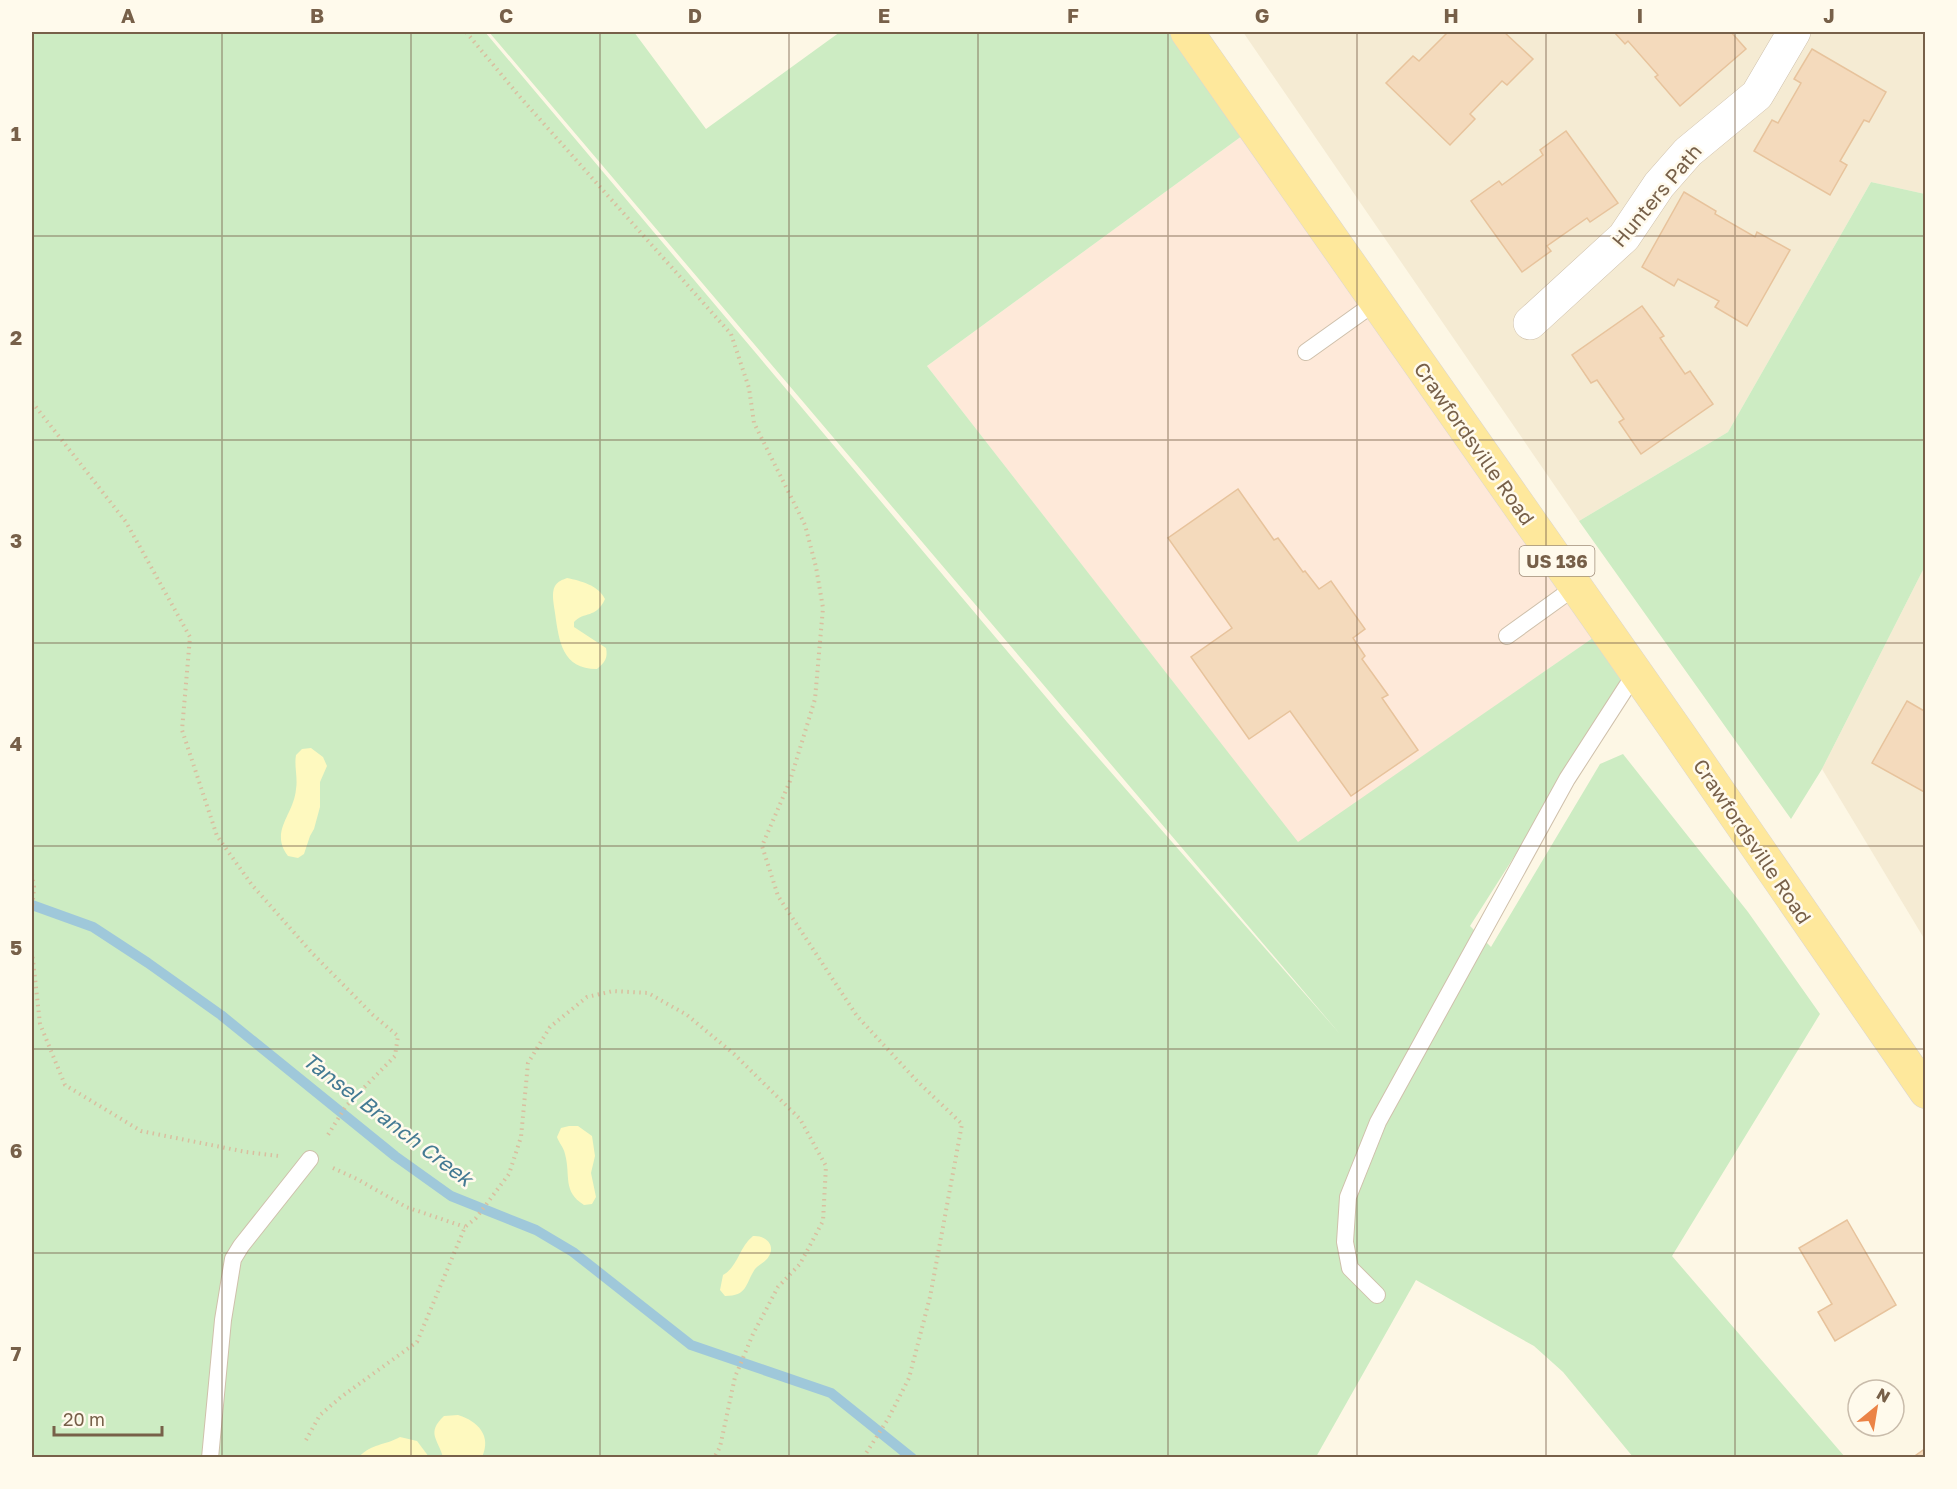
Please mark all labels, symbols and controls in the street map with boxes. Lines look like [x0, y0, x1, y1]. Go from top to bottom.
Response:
text: A [121, 3, 135, 27]
text: B [310, 3, 324, 27]
text: C [499, 3, 513, 27]
text: D [688, 3, 702, 27]
text: E [878, 3, 890, 27]
text: F [1067, 3, 1079, 27]
text: G [1255, 3, 1269, 27]
text: H [1443, 3, 1459, 27]
text: I [1637, 3, 1643, 27]
text: J [1823, 3, 1835, 27]
text: 1 [11, 121, 21, 145]
street label: Hunters Path [1606, 139, 1706, 251]
text: 2 [10, 325, 22, 349]
street label: Crawfordsville Road [1410, 357, 1540, 529]
text: 3 [10, 528, 22, 552]
road number: US 136 [1520, 546, 1594, 576]
text: 4 [10, 731, 22, 755]
street label: Crawfordsville Road [1689, 754, 1817, 928]
text: 5 [10, 935, 22, 959]
water label: Tansel Branch Creek [298, 1047, 480, 1193]
text: 6 [10, 1138, 22, 1162]
text: 7 [11, 1341, 22, 1365]
north arrow [1846, 1378, 1906, 1438]
text: N [1873, 1383, 1894, 1407]
scale bar [54, 1399, 162, 1437]
text: 20 m [63, 1408, 105, 1430]

